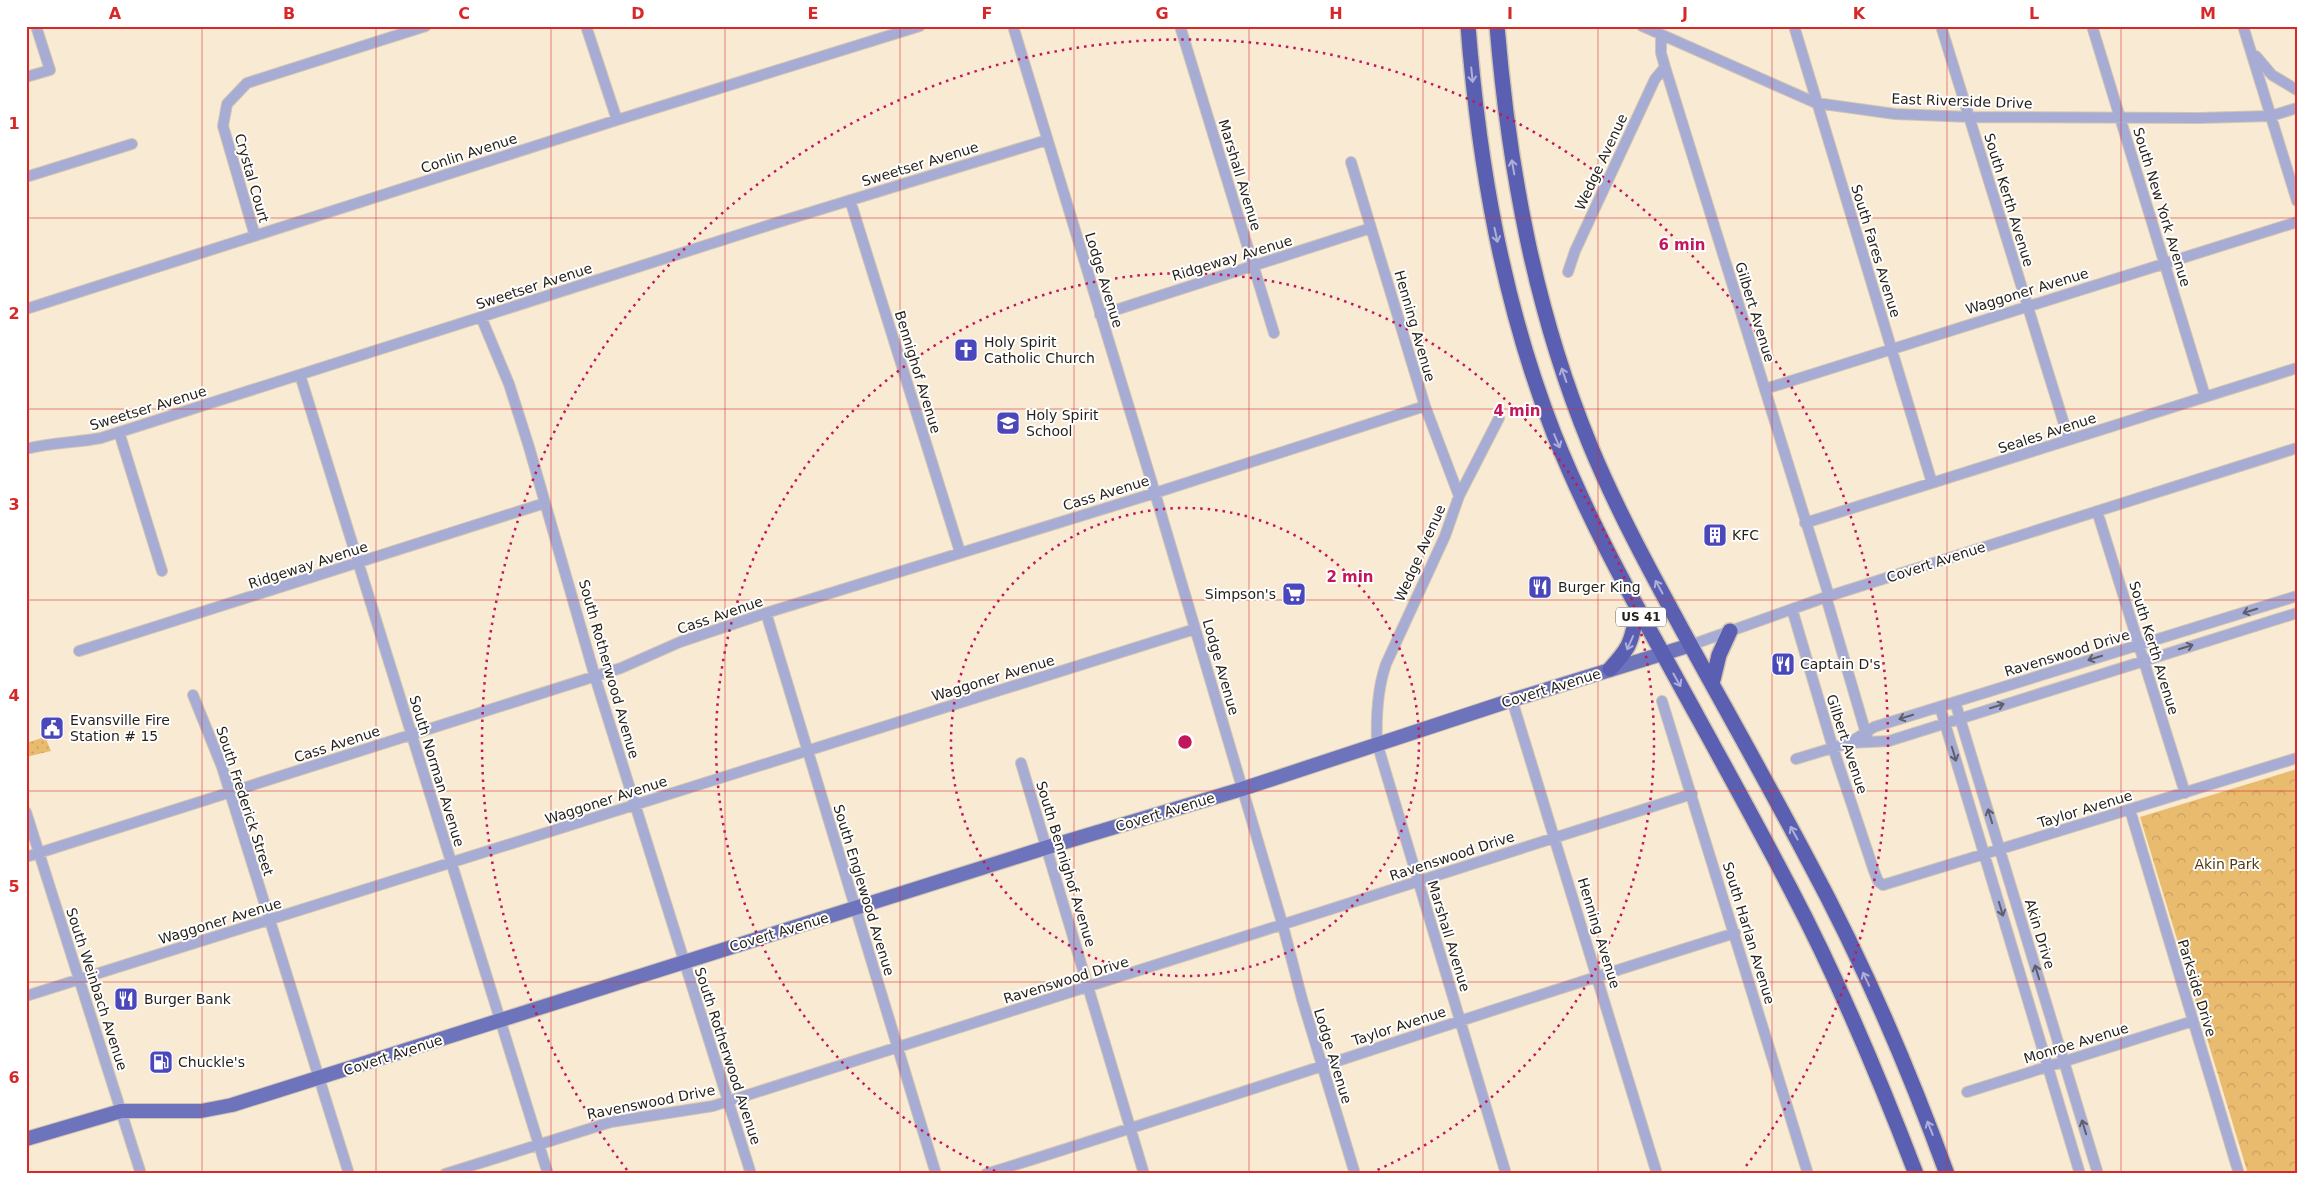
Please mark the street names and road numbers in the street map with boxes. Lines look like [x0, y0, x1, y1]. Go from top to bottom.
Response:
street label: East Riverside Drive [1891, 91, 2033, 111]
street label: Wedge Avenue [1572, 111, 1630, 213]
street label: Marshall Avenue [1215, 117, 1265, 233]
street label: South New York Avenue [2130, 125, 2194, 289]
street label: Conlin Avenue [419, 130, 519, 176]
street label: South Kerth Avenue [1981, 131, 2037, 269]
street label: Crystal Court [232, 132, 273, 225]
street label: Sweetser Avenue [860, 139, 980, 189]
street label: South Fares Avenue [1848, 183, 1904, 319]
street label: Lodge Avenue [1082, 230, 1126, 330]
street label: Ridgeway Avenue [1170, 232, 1294, 284]
street label: Sweetser Avenue [474, 260, 594, 312]
street label: Gilbert Avenue [1732, 260, 1778, 364]
street label: Waggoner Avenue [1964, 265, 2090, 317]
street label: Henning Avenue [1391, 269, 1439, 383]
street label: Bennighof Avenue [892, 309, 944, 435]
street label: Sweetser Avenue [88, 383, 208, 433]
street label: Seales Avenue [1996, 410, 2098, 456]
street label: Cass Avenue [1061, 472, 1151, 514]
street label: Wedge Avenue [1391, 502, 1449, 604]
street label: Ridgeway Avenue [246, 538, 370, 592]
street label: Covert Avenue [1885, 538, 1987, 586]
street label: South Rotherwood Avenue [576, 578, 642, 760]
street label: South Kerth Avenue [2126, 579, 2182, 717]
street label: Cass Avenue [675, 593, 765, 637]
road number: US 41 [1616, 608, 1666, 626]
street label: Lodge Avenue [1200, 617, 1242, 717]
street label: Ravenswood Drive [2002, 626, 2132, 680]
street label: Waggoner Avenue [930, 652, 1056, 704]
street label: Covert Avenue [1499, 665, 1603, 711]
street label: Gilbert Avenue [1823, 692, 1871, 796]
street label: South Norman Avenue [406, 693, 468, 849]
street label: Cass Avenue [292, 723, 382, 765]
street label: South Frederick Street [213, 724, 277, 878]
street label: Waggoner Avenue [543, 773, 669, 827]
street label: South Bennighof Avenue [1033, 779, 1099, 949]
street label: Taylor Avenue [2035, 787, 2134, 831]
street label: Covert Avenue [1113, 789, 1217, 835]
street label: South Englewood Avenue [830, 802, 898, 978]
street label: Ravenswood Drive [1388, 828, 1516, 884]
street label: South Harlan Avenue [1720, 860, 1778, 1006]
street label: Henning Avenue [1575, 876, 1623, 990]
street label: Marshall Avenue [1424, 878, 1474, 994]
street label: Waggoner Avenue [157, 895, 283, 947]
street label: Akin Drive [2022, 897, 2058, 971]
street label: South Weinbach Avenue [63, 906, 131, 1072]
street label: Covert Avenue [727, 909, 831, 955]
street label: Parkside Drive [2175, 938, 2219, 1038]
street label: Ravenswood Drive [1001, 953, 1131, 1007]
street label: South Rotherwood Avenue [692, 965, 764, 1147]
street label: Taylor Avenue [1349, 1003, 1448, 1049]
street label: Lodge Avenue [1311, 1006, 1355, 1106]
street label: Monroe Avenue [2022, 1019, 2130, 1067]
street label: Covert Avenue [342, 1031, 444, 1079]
street label: Ravenswood Drive [586, 1082, 716, 1122]

